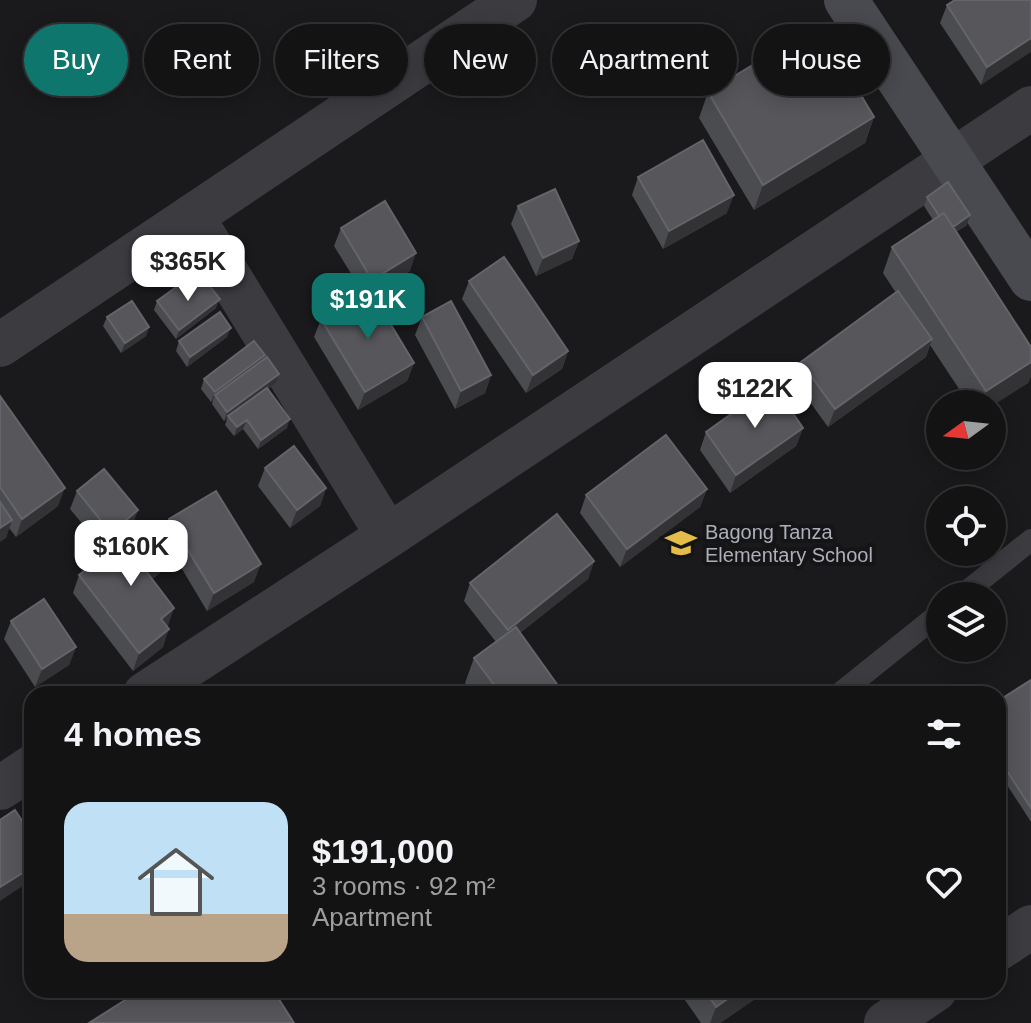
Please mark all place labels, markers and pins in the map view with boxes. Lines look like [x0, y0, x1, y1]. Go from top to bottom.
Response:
pin: $365K [132, 235, 244, 303]
pin: $191K [312, 273, 424, 341]
pin: $122K [699, 362, 811, 430]
pin: $160K [75, 520, 187, 588]
place label: Bagong Tanza Elementary School [705, 521, 873, 566]
school or university icon: Bagong Tanza Elementary School [664, 526, 698, 560]

